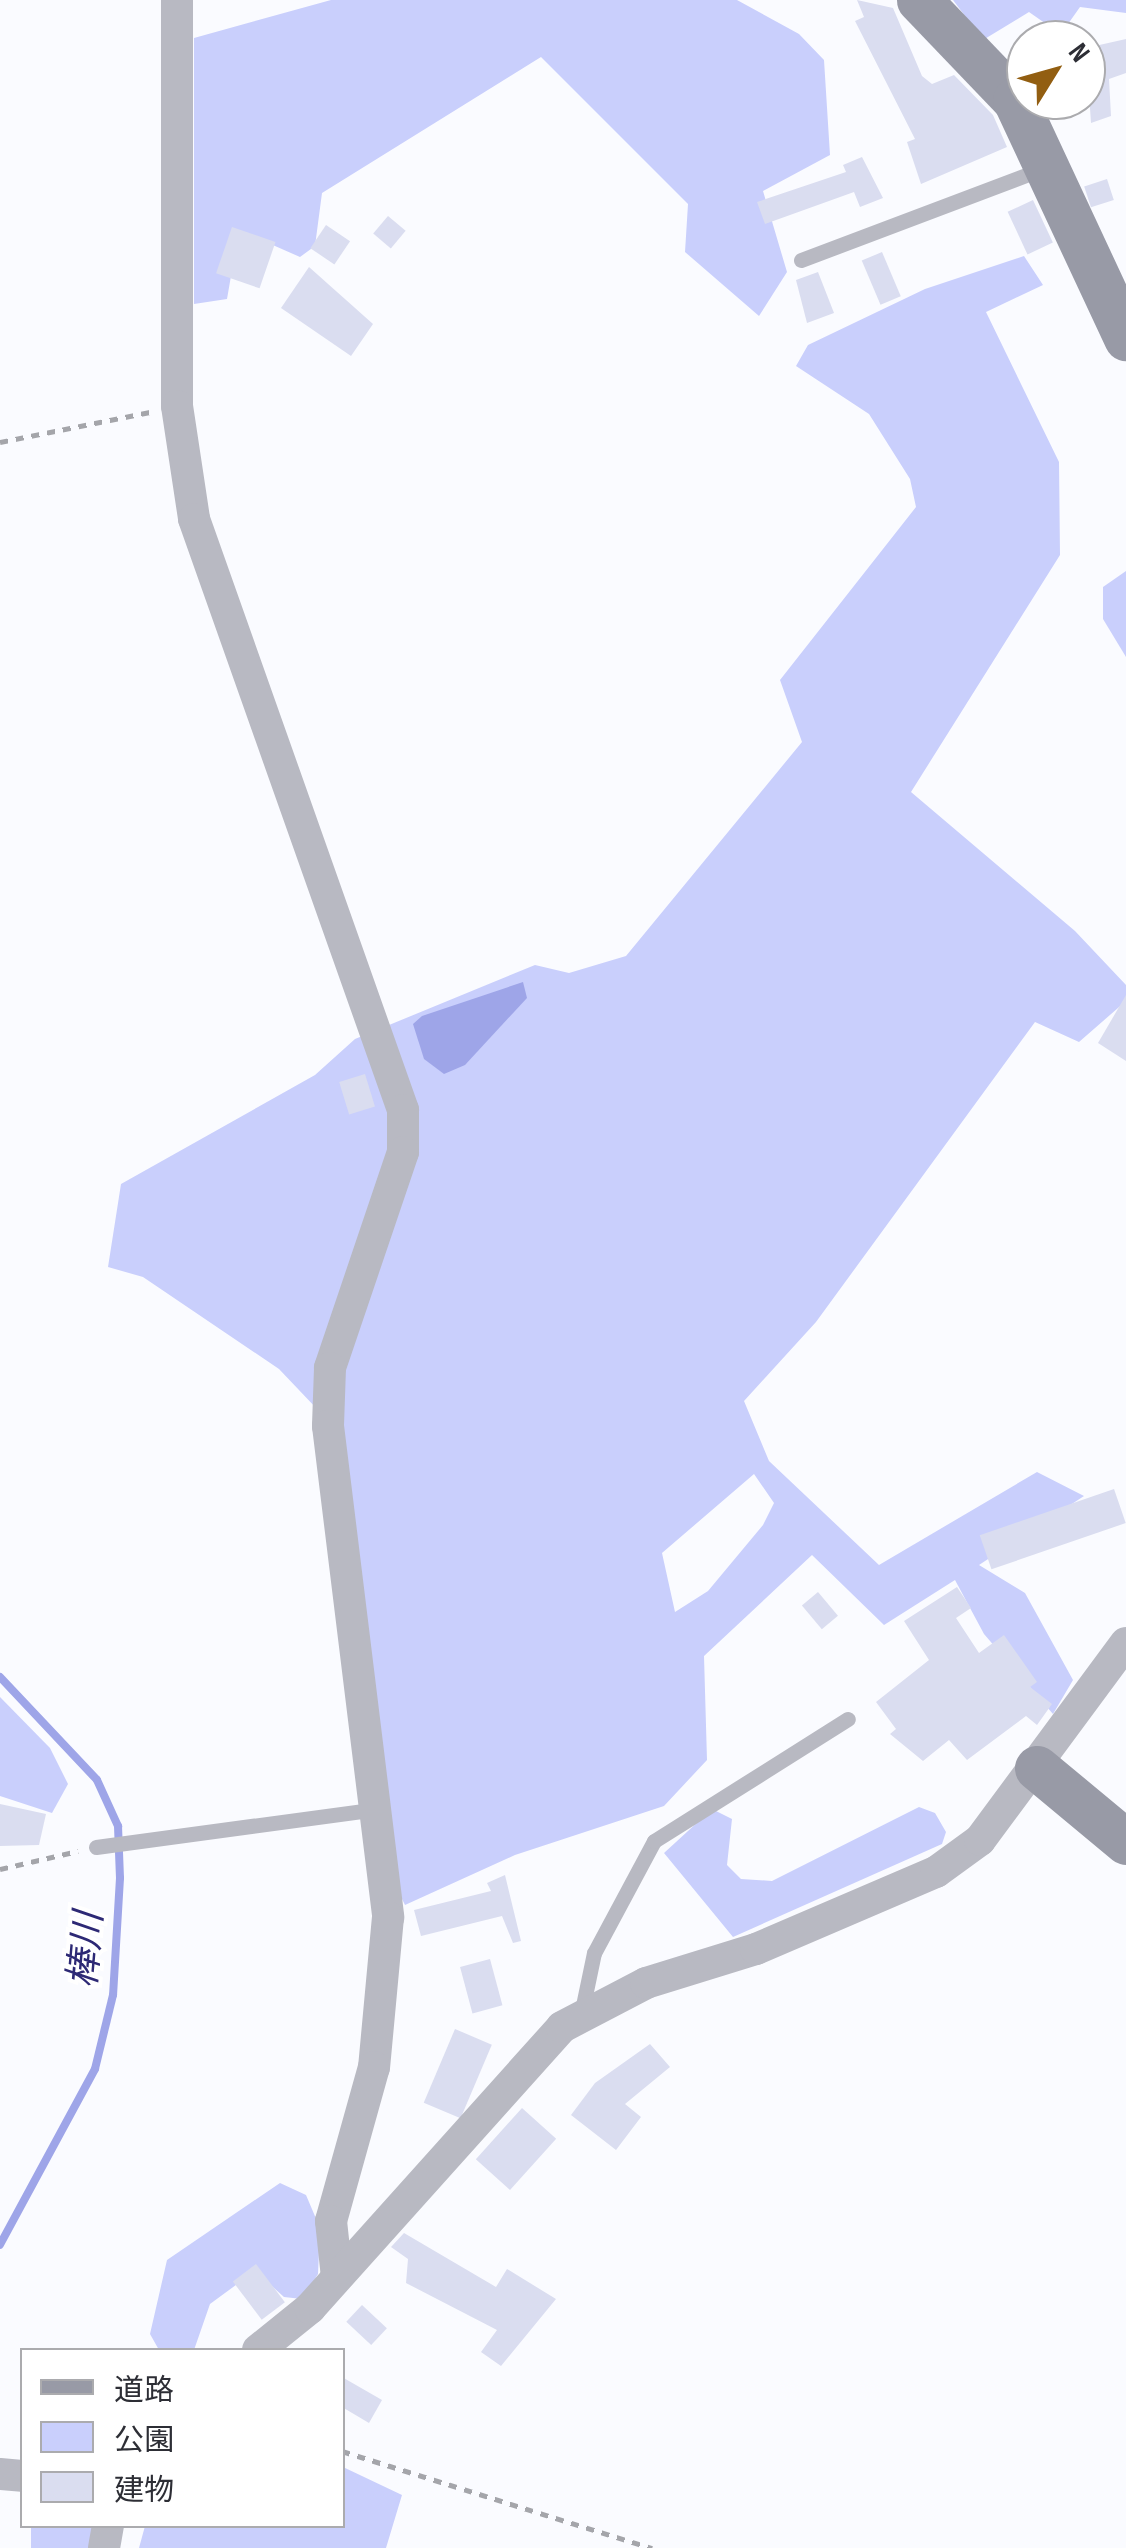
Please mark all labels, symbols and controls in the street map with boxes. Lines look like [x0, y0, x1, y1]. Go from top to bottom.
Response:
north arrow [1006, 20, 1106, 120]
text: N [1061, 37, 1096, 69]
water label: 棒川 [61, 1910, 113, 1990]
legend [20, 2348, 345, 2528]
text: 道路 [114, 2373, 174, 2409]
text: 公園 [114, 2423, 174, 2459]
text: 建物 [114, 2473, 174, 2509]

